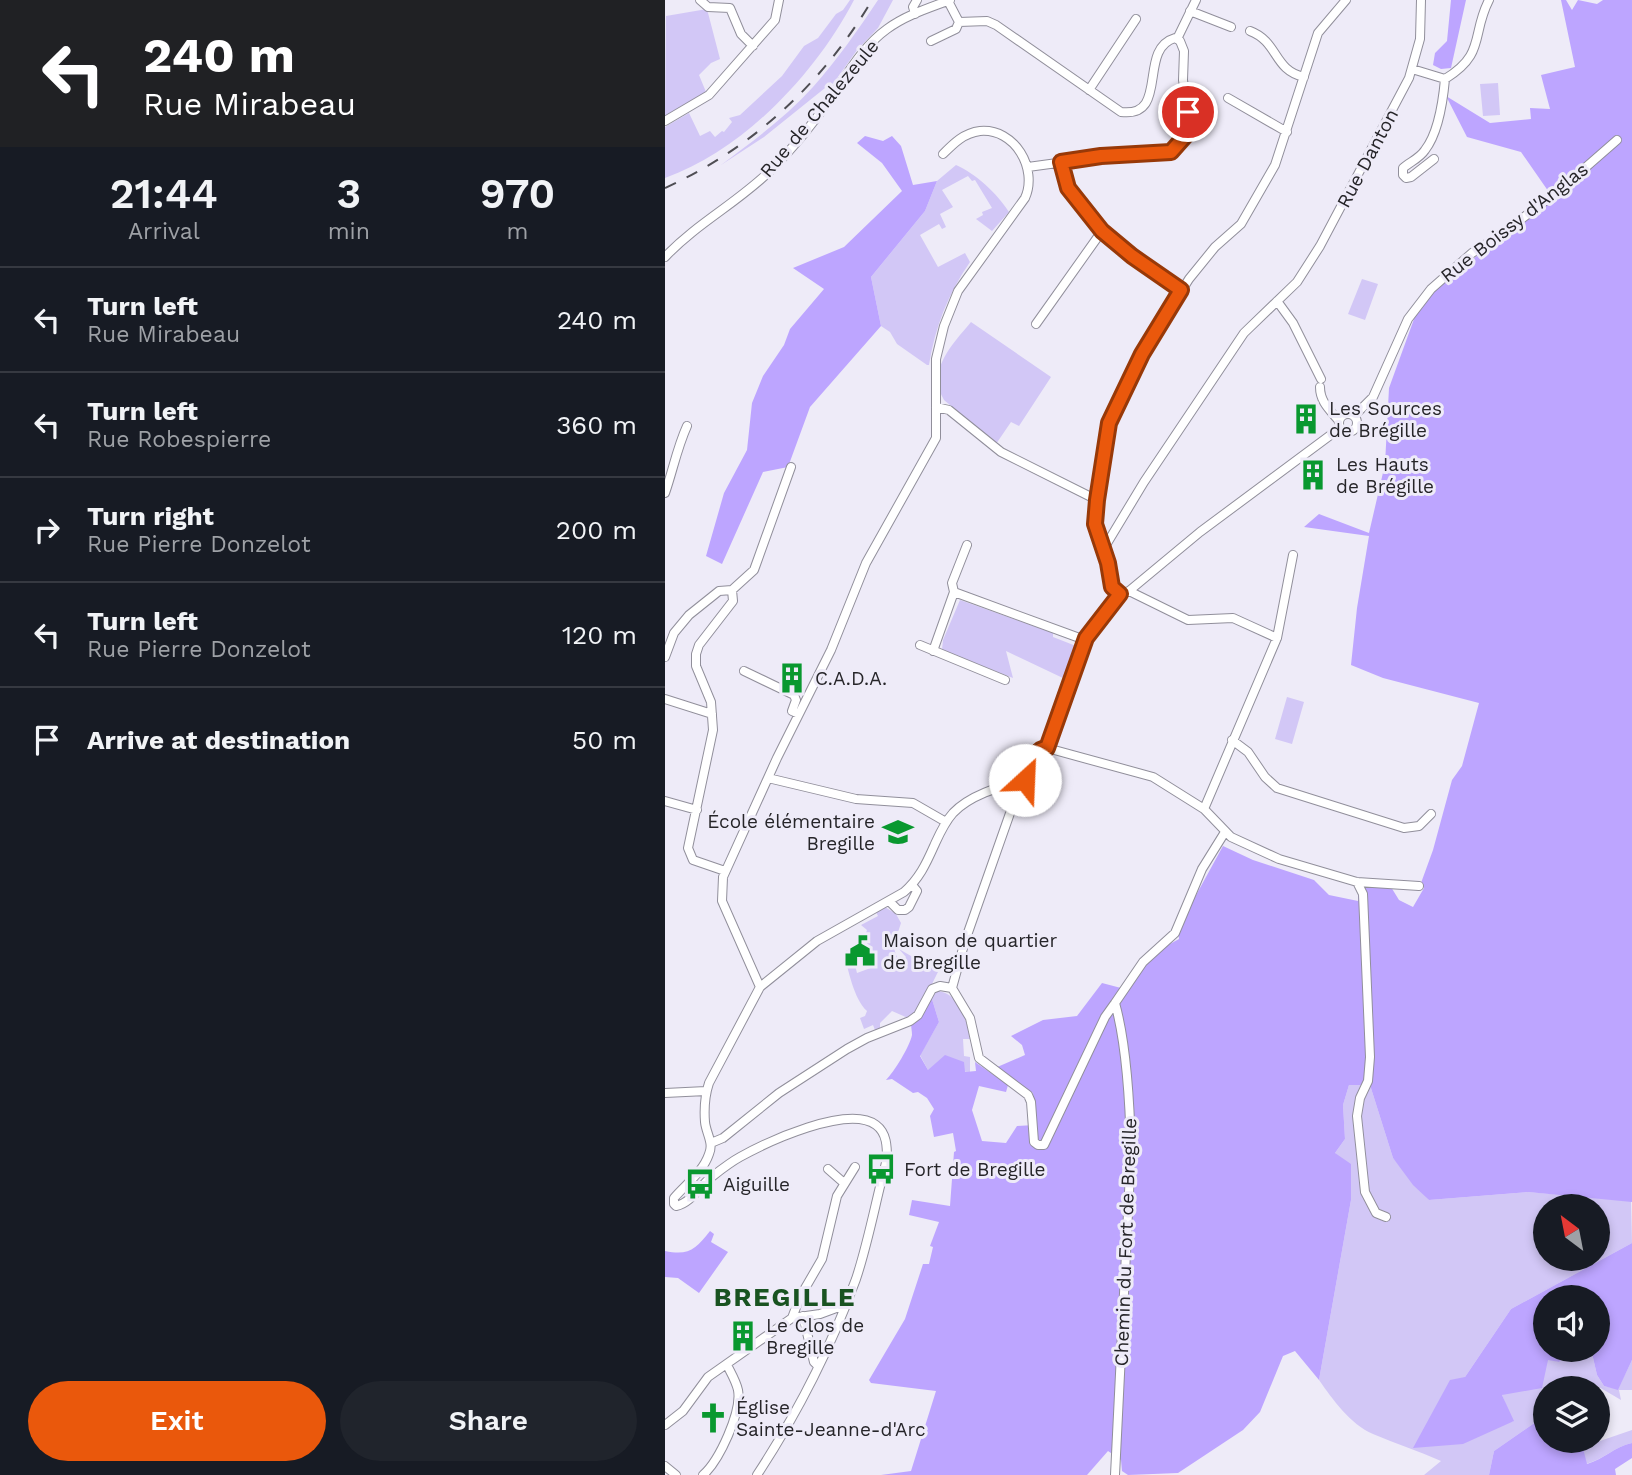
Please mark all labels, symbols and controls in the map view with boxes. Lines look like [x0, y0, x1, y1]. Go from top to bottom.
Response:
text: 240 m [143, 26, 295, 84]
icon: left [28, 28, 119, 119]
street label: Rue de Chalezeule [755, 35, 884, 182]
pin [1158, 82, 1218, 142]
text: Rue Mirabeau [143, 85, 356, 123]
icon: arrive [1169, 93, 1207, 131]
street label: Rue Danton [1332, 105, 1403, 212]
street label: Rue Boissy d'Anglas [1436, 158, 1593, 287]
text: 21:44 [110, 169, 218, 218]
text: 3 [336, 169, 361, 218]
text: 970 [480, 169, 555, 218]
text: Arrival [128, 218, 200, 245]
text: min [328, 218, 370, 245]
text: m [507, 218, 528, 245]
text: Turn left [87, 291, 198, 321]
icon: left [28, 301, 66, 339]
text: 240 m [557, 305, 637, 335]
text: Rue Mirabeau [87, 321, 240, 348]
text: Turn left [87, 396, 198, 426]
place label: Les Sources de Brégille [1329, 397, 1442, 442]
building icon: Les Sources de Brégille [1289, 402, 1323, 436]
icon: left [28, 406, 66, 444]
text: 360 m [556, 410, 637, 440]
text: Rue Robespierre [87, 426, 271, 453]
place label: Les Hauts de Brégille [1336, 453, 1434, 498]
building icon: Les Hauts de Brégille [1296, 458, 1330, 492]
text: Turn right [87, 501, 214, 531]
icon: right [28, 511, 66, 549]
text: 200 m [556, 515, 637, 545]
text: Rue Pierre Donzelot [87, 531, 311, 558]
text: Turn left [87, 606, 198, 636]
icon: left [28, 616, 66, 654]
text: 120 m [562, 620, 637, 650]
text: Rue Pierre Donzelot [87, 636, 311, 663]
building icon: C.A.D.A. [775, 661, 809, 695]
place label: C.A.D.A. [815, 667, 887, 690]
icon: arrive [28, 721, 66, 759]
text: Arrive at destination [87, 725, 350, 755]
text: 50 m [572, 725, 637, 755]
position arrow [988, 743, 1062, 817]
place label: École élémentaire Bregille [707, 810, 875, 855]
school or university icon: École élémentaire Bregille [881, 815, 915, 849]
place label: Maison de quartier de Bregille [883, 929, 1057, 974]
public building icon: Maison de quartier de Bregille [843, 934, 877, 968]
street label: Chemin du Fort de Bregille [1110, 1117, 1141, 1367]
bus stop icon: Fort de Bregille [864, 1152, 898, 1186]
place label: Fort de Bregille [904, 1158, 1046, 1181]
bus stop icon: Aiguille [683, 1167, 717, 1201]
place label: Aiguille [723, 1173, 790, 1196]
north arrow [1533, 1194, 1610, 1270]
map controls [1533, 1194, 1610, 1453]
district label: BREGILLE [714, 1282, 856, 1312]
button: sound [1533, 1285, 1610, 1362]
place label: Le Clos de Bregille [766, 1314, 864, 1359]
building icon: Le Clos de Bregille [726, 1319, 760, 1353]
button: layers [1533, 1376, 1610, 1453]
button: Exit [28, 1381, 326, 1461]
button: Share [340, 1381, 637, 1461]
place label: Église Sainte-Jeanne-d'Arc [736, 1396, 926, 1441]
church icon: Église Sainte-Jeanne-d'Arc [696, 1401, 730, 1435]

